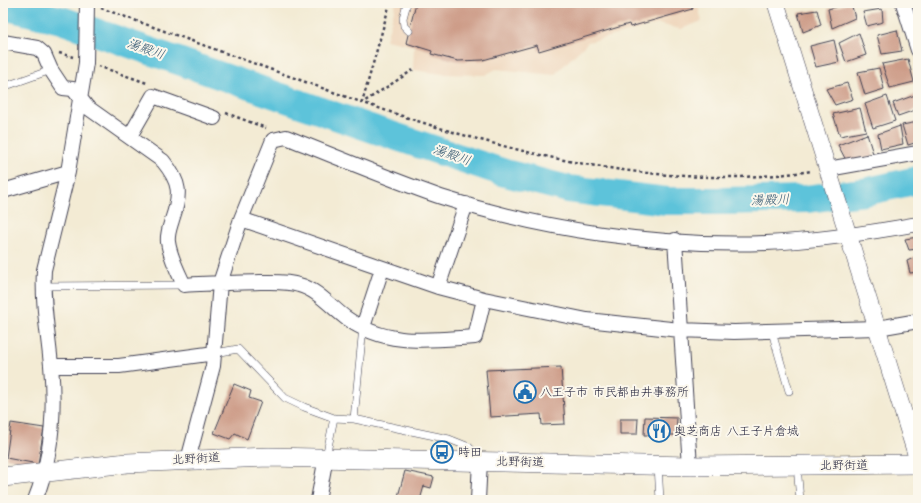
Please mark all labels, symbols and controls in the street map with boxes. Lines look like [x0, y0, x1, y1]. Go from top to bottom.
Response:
water label: 湯殿川 [125, 34, 167, 64]
water label: 湯殿川 [431, 140, 473, 170]
water label: 湯殿川 [750, 190, 790, 210]
public building icon: 八王子市 市民都由井事務所 [512, 379, 538, 405]
place label: 八王子市 市民都由井事務所 [540, 384, 689, 401]
restaurant icon: 奥芝商店 八王子片倉城 [646, 418, 672, 444]
place label: 奥芝商店 八王子片倉城 [674, 423, 799, 440]
bus stop icon: 時田 [429, 439, 455, 465]
place label: 時田 [458, 444, 482, 461]
street label: 北野街道 [172, 449, 220, 469]
street label: 北野街道 [496, 453, 544, 471]
street label: 北野街道 [820, 457, 868, 474]

